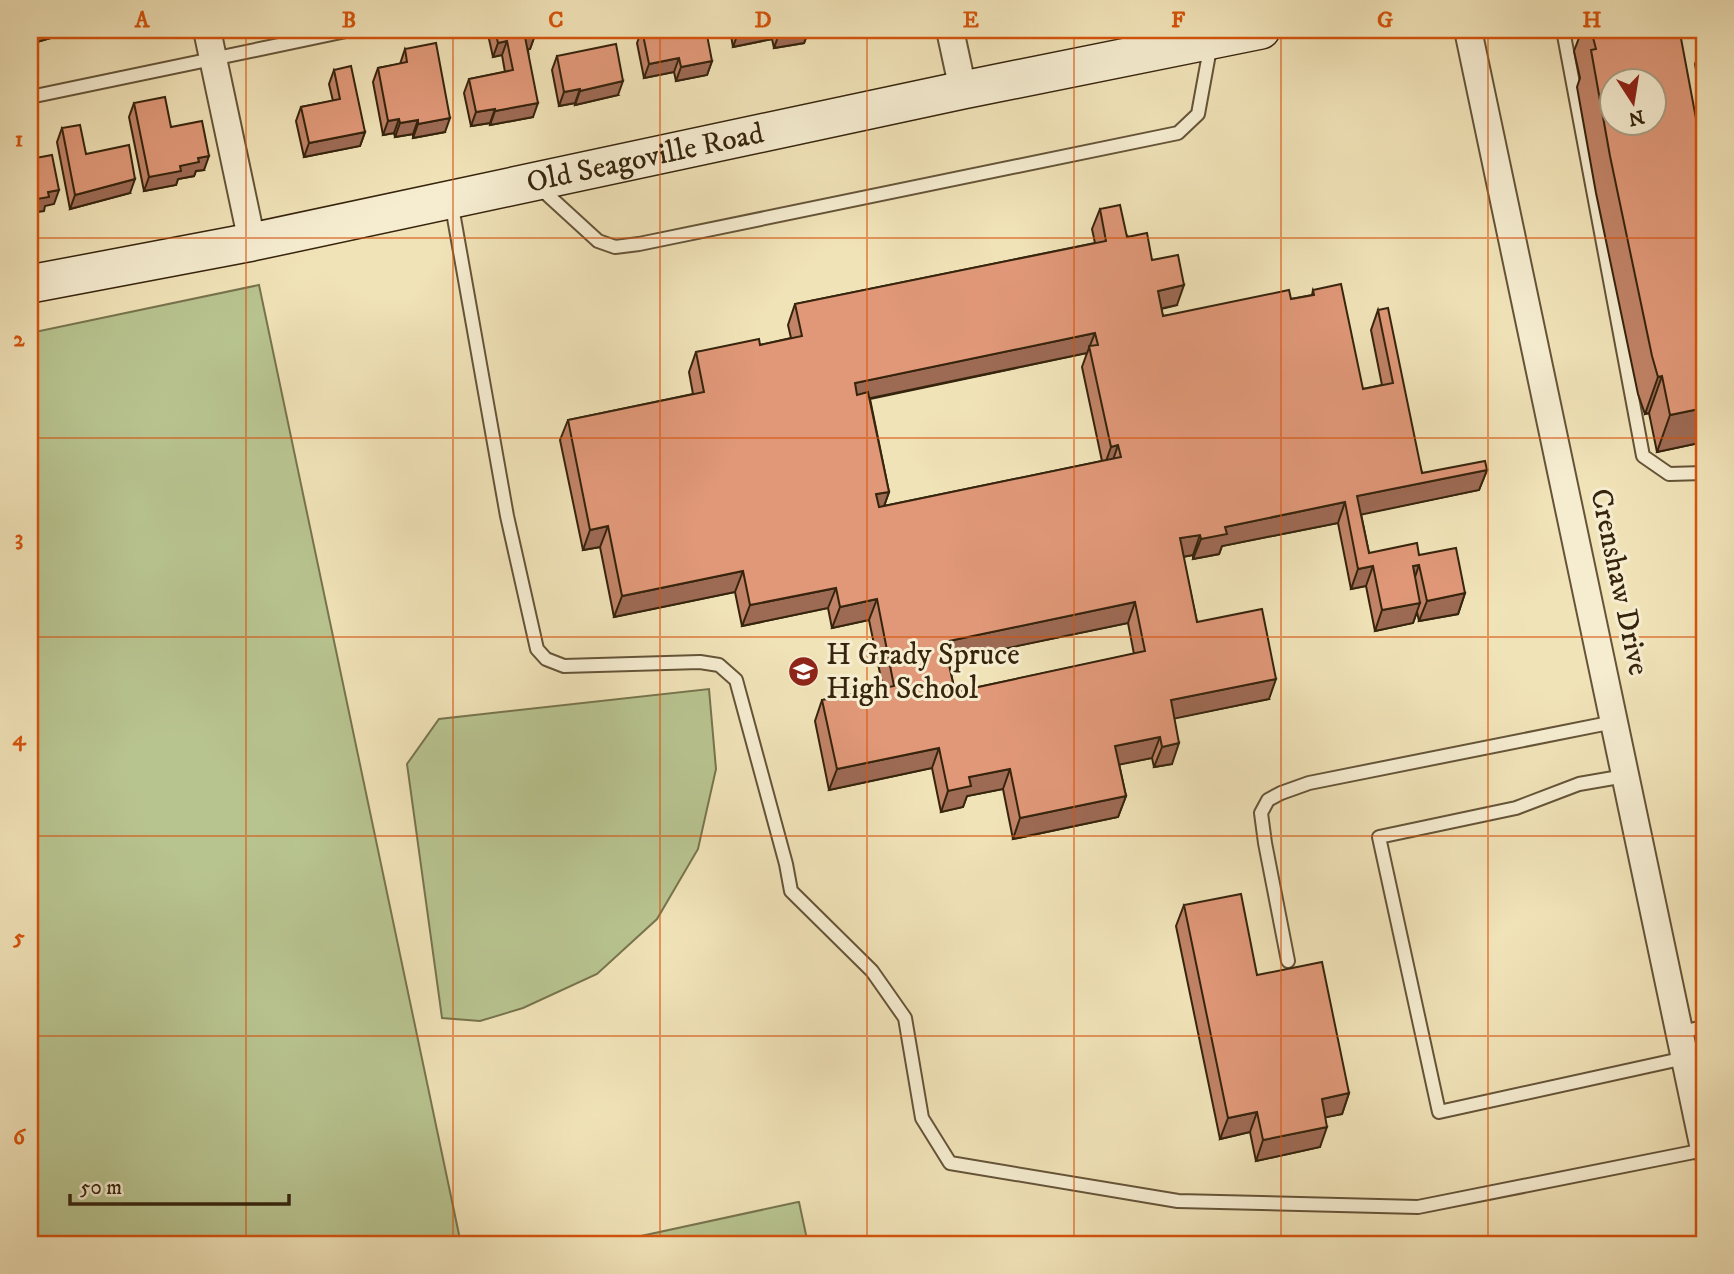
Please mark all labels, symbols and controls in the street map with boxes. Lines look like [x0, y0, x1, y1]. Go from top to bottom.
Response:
text: A [134, 6, 151, 35]
text: B [342, 6, 356, 35]
text: C [548, 6, 564, 35]
text: D [754, 6, 772, 35]
text: E [963, 6, 979, 35]
text: F [1171, 6, 1186, 35]
text: G [1377, 6, 1393, 35]
text: H [1582, 6, 1602, 35]
north arrow [1598, 66, 1668, 136]
text: N [1626, 104, 1646, 130]
street label: Old Seagoville Road [523, 115, 767, 201]
text: 1 [15, 125, 23, 154]
text: 2 [13, 325, 25, 354]
street label: Crenshaw Drive [1581, 485, 1657, 679]
text: 3 [15, 524, 23, 553]
place label: H Grady Spruce High School [826, 637, 1020, 708]
school or university icon: H Grady Spruce High School [786, 655, 820, 689]
text: 4 [12, 724, 27, 753]
text: 5 [12, 923, 25, 952]
text: 6 [13, 1123, 27, 1152]
scale bar [70, 1162, 289, 1206]
text: 50 m [80, 1175, 122, 1201]

